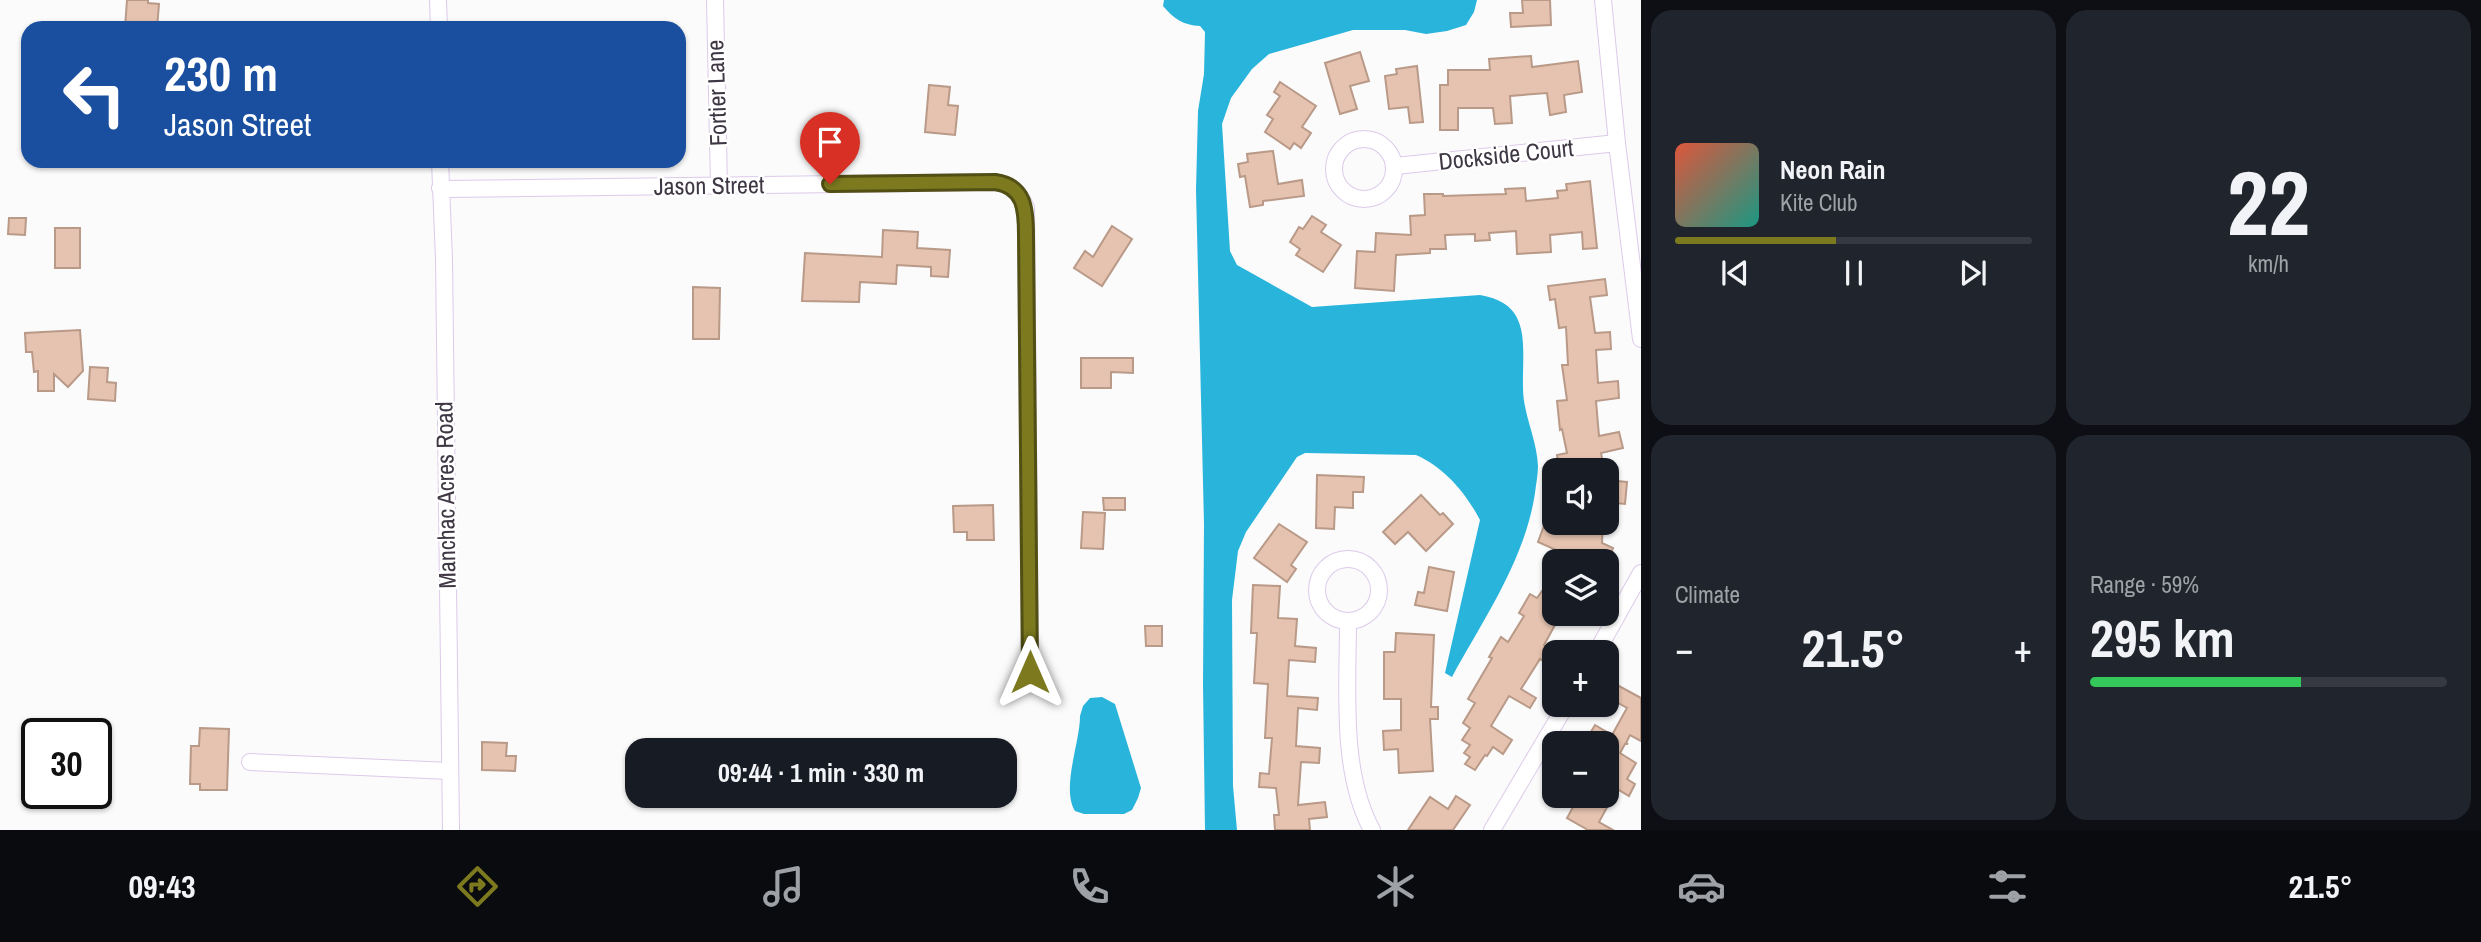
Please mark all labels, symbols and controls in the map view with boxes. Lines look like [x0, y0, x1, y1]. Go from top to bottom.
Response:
street label: Fortier Lane [698, 39, 734, 147]
text: 230 m [164, 40, 278, 106]
icon: left [49, 49, 140, 140]
text: Jason Street [164, 103, 311, 146]
pin [800, 112, 860, 184]
icon: arrive [811, 123, 849, 161]
street label: Dockside Court [1437, 131, 1576, 177]
text: 22 [2227, 141, 2310, 263]
text: Neon Rain [1780, 152, 1885, 187]
street label: Jason Street [653, 168, 765, 202]
text: Kite Club [1780, 187, 1858, 218]
text: km/h [2248, 248, 2289, 279]
icon: previous [1716, 254, 1754, 292]
icon: pause [1835, 254, 1873, 292]
icon: next [1954, 254, 1992, 292]
street label: Manchac Acres Road [427, 401, 463, 589]
map controls [1542, 458, 1619, 808]
button: sound [1542, 458, 1619, 535]
button: layers [1542, 549, 1619, 626]
text: Range · 59% [2090, 569, 2199, 600]
text: Climate [1675, 579, 1740, 610]
text: 295 km [2090, 603, 2235, 673]
text: 21.5° [1802, 613, 1905, 683]
text: − [1675, 623, 1693, 674]
text: + [2014, 623, 2032, 674]
position arrow [993, 635, 1067, 709]
button: + [1542, 640, 1619, 717]
speed limit sign: 30 [21, 718, 112, 809]
button: − [1542, 731, 1619, 808]
text: 09:44 · 1 min · 330 m [718, 755, 924, 790]
icon: directions [453, 862, 502, 911]
icon: music [759, 862, 808, 911]
icon: phone [1065, 862, 1114, 911]
icon: climate [1371, 862, 1420, 911]
icon: car [1677, 862, 1726, 911]
icon: filters [1983, 862, 2032, 911]
text: 09:43 [129, 865, 196, 908]
text: 21.5° [2289, 865, 2352, 908]

